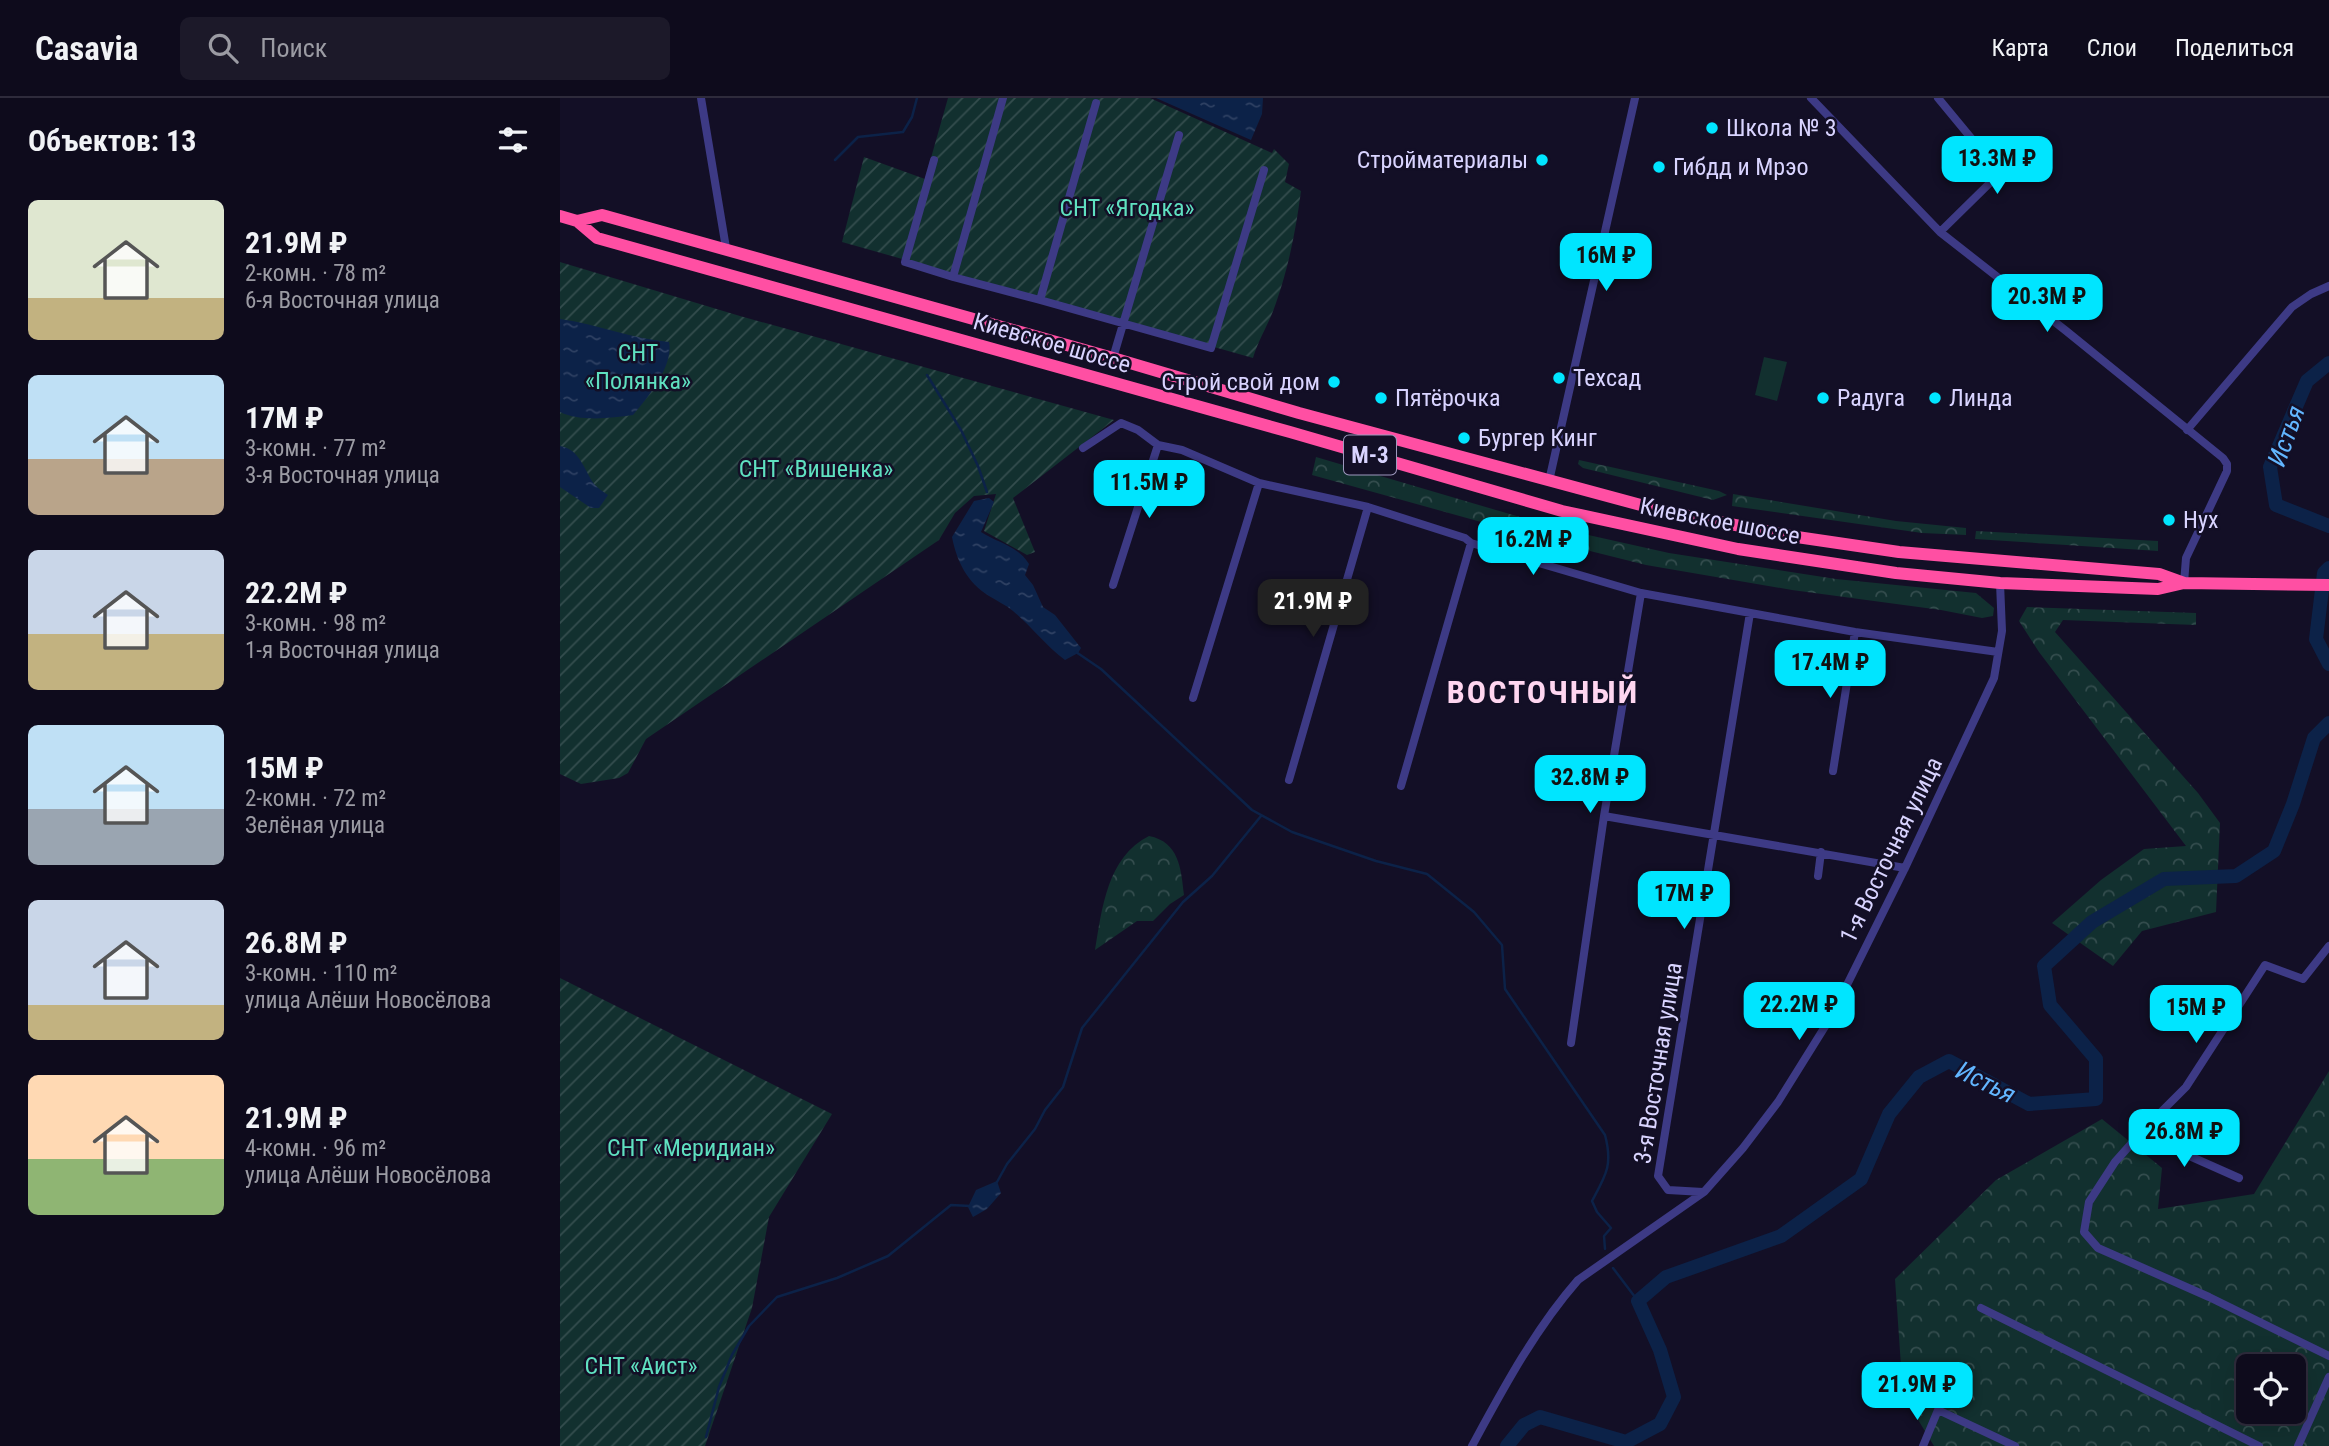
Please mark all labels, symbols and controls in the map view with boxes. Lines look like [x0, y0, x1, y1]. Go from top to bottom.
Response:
search box [180, 17, 670, 80]
text: Casavia [35, 29, 138, 68]
icon: search [204, 29, 242, 67]
text: Поиск [260, 33, 327, 63]
text: Карта [1991, 34, 2049, 62]
text: Слои [2087, 34, 2137, 62]
text: Поделиться [2175, 34, 2294, 62]
place label: Школа № 3 [1726, 114, 1837, 142]
marker: Школа № 3 [1704, 120, 1720, 136]
icon: filters [494, 121, 532, 159]
text: Объектов: 13 [28, 123, 196, 158]
pin: 13.3M ₽ [1932, 136, 2062, 196]
text: 13.3M ₽ [1958, 145, 2036, 172]
place label: Стройматериалы [1357, 146, 1528, 174]
marker: Стройматериалы [1534, 152, 1550, 168]
place label: Гибдд и Мрэо [1673, 153, 1809, 181]
marker: Гибдд и Мрэо [1651, 159, 1667, 175]
park label: СНТ «Ягодка» [1059, 194, 1195, 222]
text: 21.9M ₽ [245, 225, 348, 260]
icon: home [84, 228, 168, 312]
pin: 16M ₽ [1557, 234, 1655, 293]
text: 16M ₽ [1576, 242, 1636, 269]
text: 2-комн. · 78 m² [245, 260, 386, 287]
pin: 20.3M ₽ [1982, 274, 2112, 334]
text: 20.3M ₽ [2008, 283, 2086, 310]
text: 6-я Восточная улица [245, 287, 440, 314]
street label: Киевское шоссе [970, 307, 1134, 379]
park label: СНТ «Полянка» [585, 339, 691, 395]
place label: Техсад [1573, 364, 1641, 392]
place label: Строй свой дом [1161, 368, 1320, 396]
marker: Техсад [1551, 370, 1567, 386]
marker: Строй свой дом [1326, 374, 1342, 390]
place label: Пятёрочка [1395, 384, 1500, 412]
place label: Радуга [1837, 384, 1905, 412]
place label: Линда [1949, 384, 2013, 412]
marker: Пятёрочка [1373, 390, 1389, 406]
marker: Радуга [1815, 390, 1831, 406]
marker: Линда [1927, 390, 1943, 406]
text: 17M ₽ [245, 400, 324, 435]
water label: Истья [2261, 402, 2311, 470]
icon: home [84, 403, 168, 487]
place label: Бургер Кинг [1478, 424, 1597, 452]
marker: Бургер Кинг [1456, 430, 1472, 446]
text: 3-комн. · 77 m² [245, 435, 386, 462]
road number: М-3 [1344, 436, 1396, 474]
park label: СНТ «Вишенка» [739, 455, 893, 483]
pin: 11.5M ₽ [1084, 460, 1214, 520]
text: 3-я Восточная улица [245, 462, 440, 489]
text: 11.5M ₽ [1110, 469, 1188, 496]
street label: Киевское шоссе [1638, 492, 1802, 550]
place label: Нух [2183, 506, 2218, 534]
marker: Нух [2161, 512, 2177, 528]
pin: 16.2M ₽ [1468, 518, 1598, 577]
text: 16.2M ₽ [1494, 526, 1572, 553]
text: 22.2M ₽ [245, 575, 348, 610]
icon: home [84, 578, 168, 662]
pin: 21.9M ₽ [1248, 580, 1378, 639]
text: 21.9M ₽ [1274, 588, 1352, 615]
text: 3-комн. · 98 m² [245, 610, 386, 637]
text: 1-я Восточная улица [245, 637, 440, 664]
pin: 17.4M ₽ [1765, 640, 1895, 700]
text: 17.4M ₽ [1791, 649, 1869, 676]
district label: ВОСТОЧНЫЙ [1447, 673, 1639, 711]
text: 15M ₽ [245, 750, 324, 785]
icon: home [84, 753, 168, 837]
street label: 1-я Восточная улица [1834, 753, 1948, 947]
pin: 32.8M ₽ [1525, 756, 1655, 815]
text: 32.8M ₽ [1551, 764, 1629, 791]
text: 2-комн. · 72 m² [245, 785, 386, 812]
text: Зелёная улица [245, 812, 385, 839]
pin: 17M ₽ [1635, 872, 1733, 931]
text: 17M ₽ [1654, 880, 1714, 907]
text: 26.8M ₽ [245, 925, 348, 960]
icon: home [84, 928, 168, 1012]
text: 3-комн. · 110 m² [245, 960, 397, 987]
street label: 3-я Восточная улица [1628, 960, 1688, 1166]
pin: 22.2M ₽ [1734, 982, 1864, 1042]
pin: 15M ₽ [2147, 986, 2245, 1045]
text: улица Алёши Новосёлова [245, 987, 491, 1014]
text: 22.2M ₽ [1760, 991, 1838, 1018]
text: 15M ₽ [2166, 994, 2226, 1021]
water label: Истья [1951, 1055, 2021, 1109]
text: 21.9M ₽ [245, 1100, 348, 1135]
icon: home [84, 1103, 168, 1187]
pin: 26.8M ₽ [2119, 1110, 2249, 1169]
text: 26.8M ₽ [2145, 1118, 2223, 1145]
park label: СНТ «Меридиан» [607, 1134, 775, 1162]
text: 4-комн. · 96 m² [245, 1135, 386, 1162]
text: улица Алёши Новосёлова [245, 1162, 491, 1189]
park label: СНТ «Аист» [584, 1352, 698, 1380]
map controls [2236, 1354, 2306, 1424]
button: locate [2236, 1354, 2306, 1424]
pin: 21.9M ₽ [1852, 1362, 1982, 1422]
text: 21.9M ₽ [1878, 1371, 1956, 1398]

